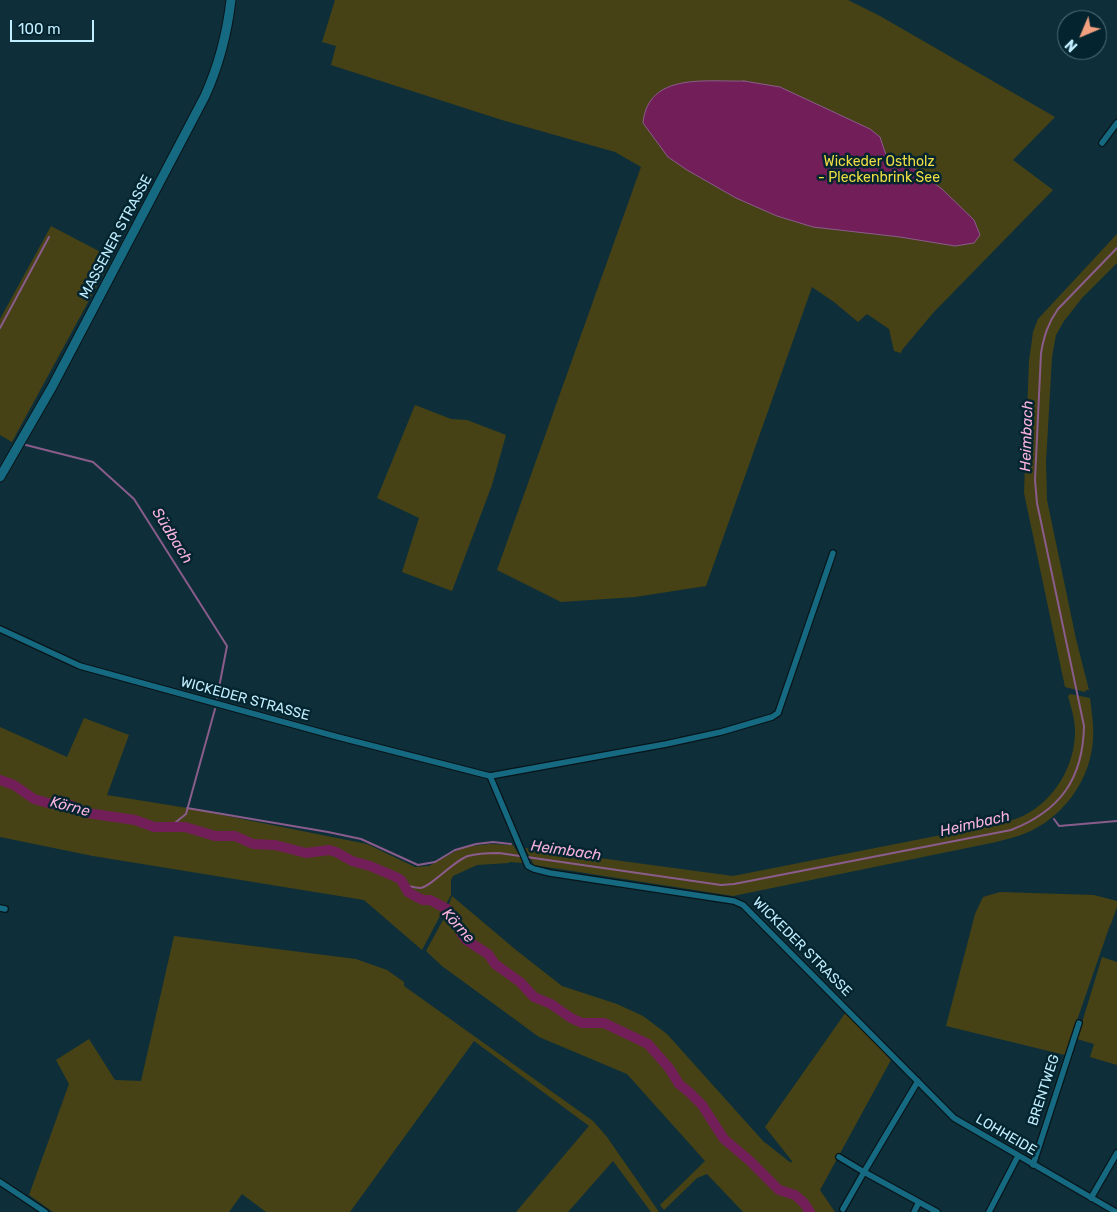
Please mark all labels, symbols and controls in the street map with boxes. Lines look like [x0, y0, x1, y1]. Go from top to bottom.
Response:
scale bar [12, 10, 96, 42]
north arrow [1057, 10, 1107, 60]
text: 100 m [18, 20, 60, 38]
text: N [1062, 36, 1081, 55]
park label: Wickeder Ostholz - Pleckenbrink See [818, 154, 940, 186]
street label: MASSENER STRASSE [76, 172, 156, 302]
water label: Heimbach [1017, 400, 1037, 472]
water label: Südbach [148, 505, 196, 567]
street label: WICKEDER STRASSE [179, 674, 311, 724]
water label: Körne [48, 793, 92, 821]
water label: Heimbach [938, 807, 1012, 841]
water label: Heimbach [529, 837, 603, 865]
street label: WICKEDER STRASSE [749, 894, 855, 1000]
water label: Körne [438, 905, 478, 947]
street label: BRENTWEG [1025, 1052, 1063, 1128]
street label: LOHHEIDE [973, 1111, 1039, 1159]

